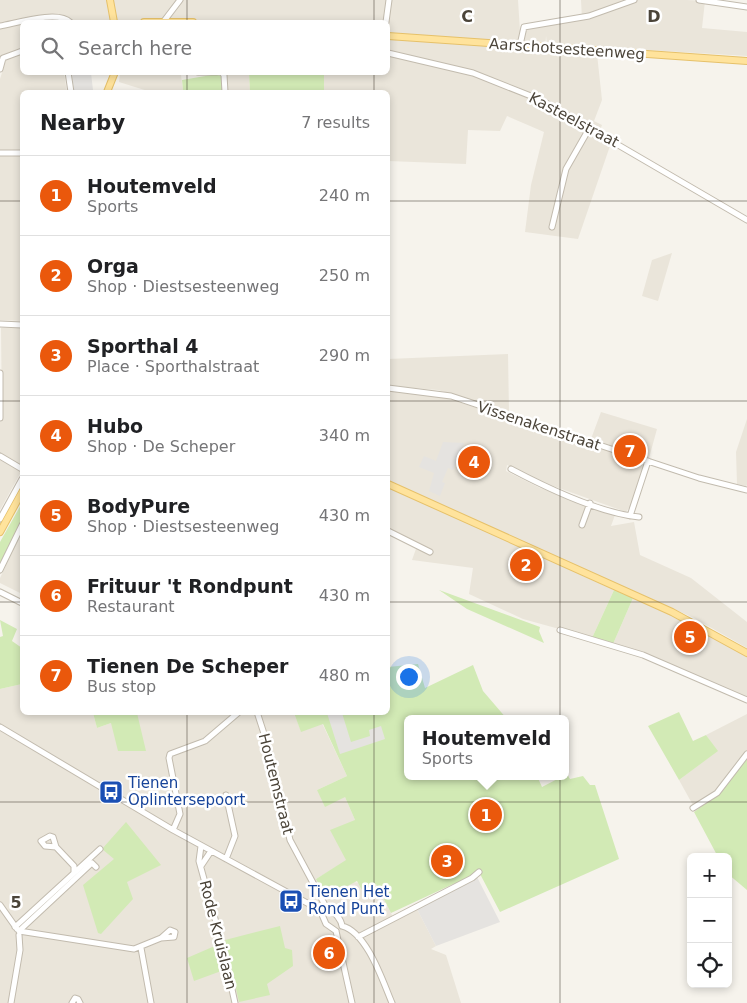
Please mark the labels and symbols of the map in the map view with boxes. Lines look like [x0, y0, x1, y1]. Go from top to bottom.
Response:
text: C [461, 7, 473, 26]
text: D [647, 7, 661, 26]
street label: Aarschotsesteenweg [489, 35, 645, 63]
street label: Kasteelstraat [526, 89, 622, 151]
street label: Vissenakenstraat [475, 398, 603, 454]
pin: 7 [614, 432, 646, 470]
pin: 4 [458, 443, 490, 481]
pin: 2 [510, 546, 542, 584]
pin: 5 [674, 618, 706, 656]
your location [396, 664, 422, 690]
street label: Houtemstraat [255, 731, 297, 837]
place label: Tienen Oplintersepoort [127, 774, 246, 809]
bus stop icon: Tienen Oplintersepoort [98, 779, 124, 805]
pin: 1 [470, 796, 502, 834]
pin: 3 [431, 842, 463, 880]
street label: Rode Kruislaan [196, 878, 240, 992]
place label: Tienen Het Rond Punt [307, 883, 390, 918]
bus stop icon: Tienen Het Rond Punt [278, 888, 304, 914]
text: 5 [10, 893, 22, 912]
pin: 6 [313, 934, 345, 972]

